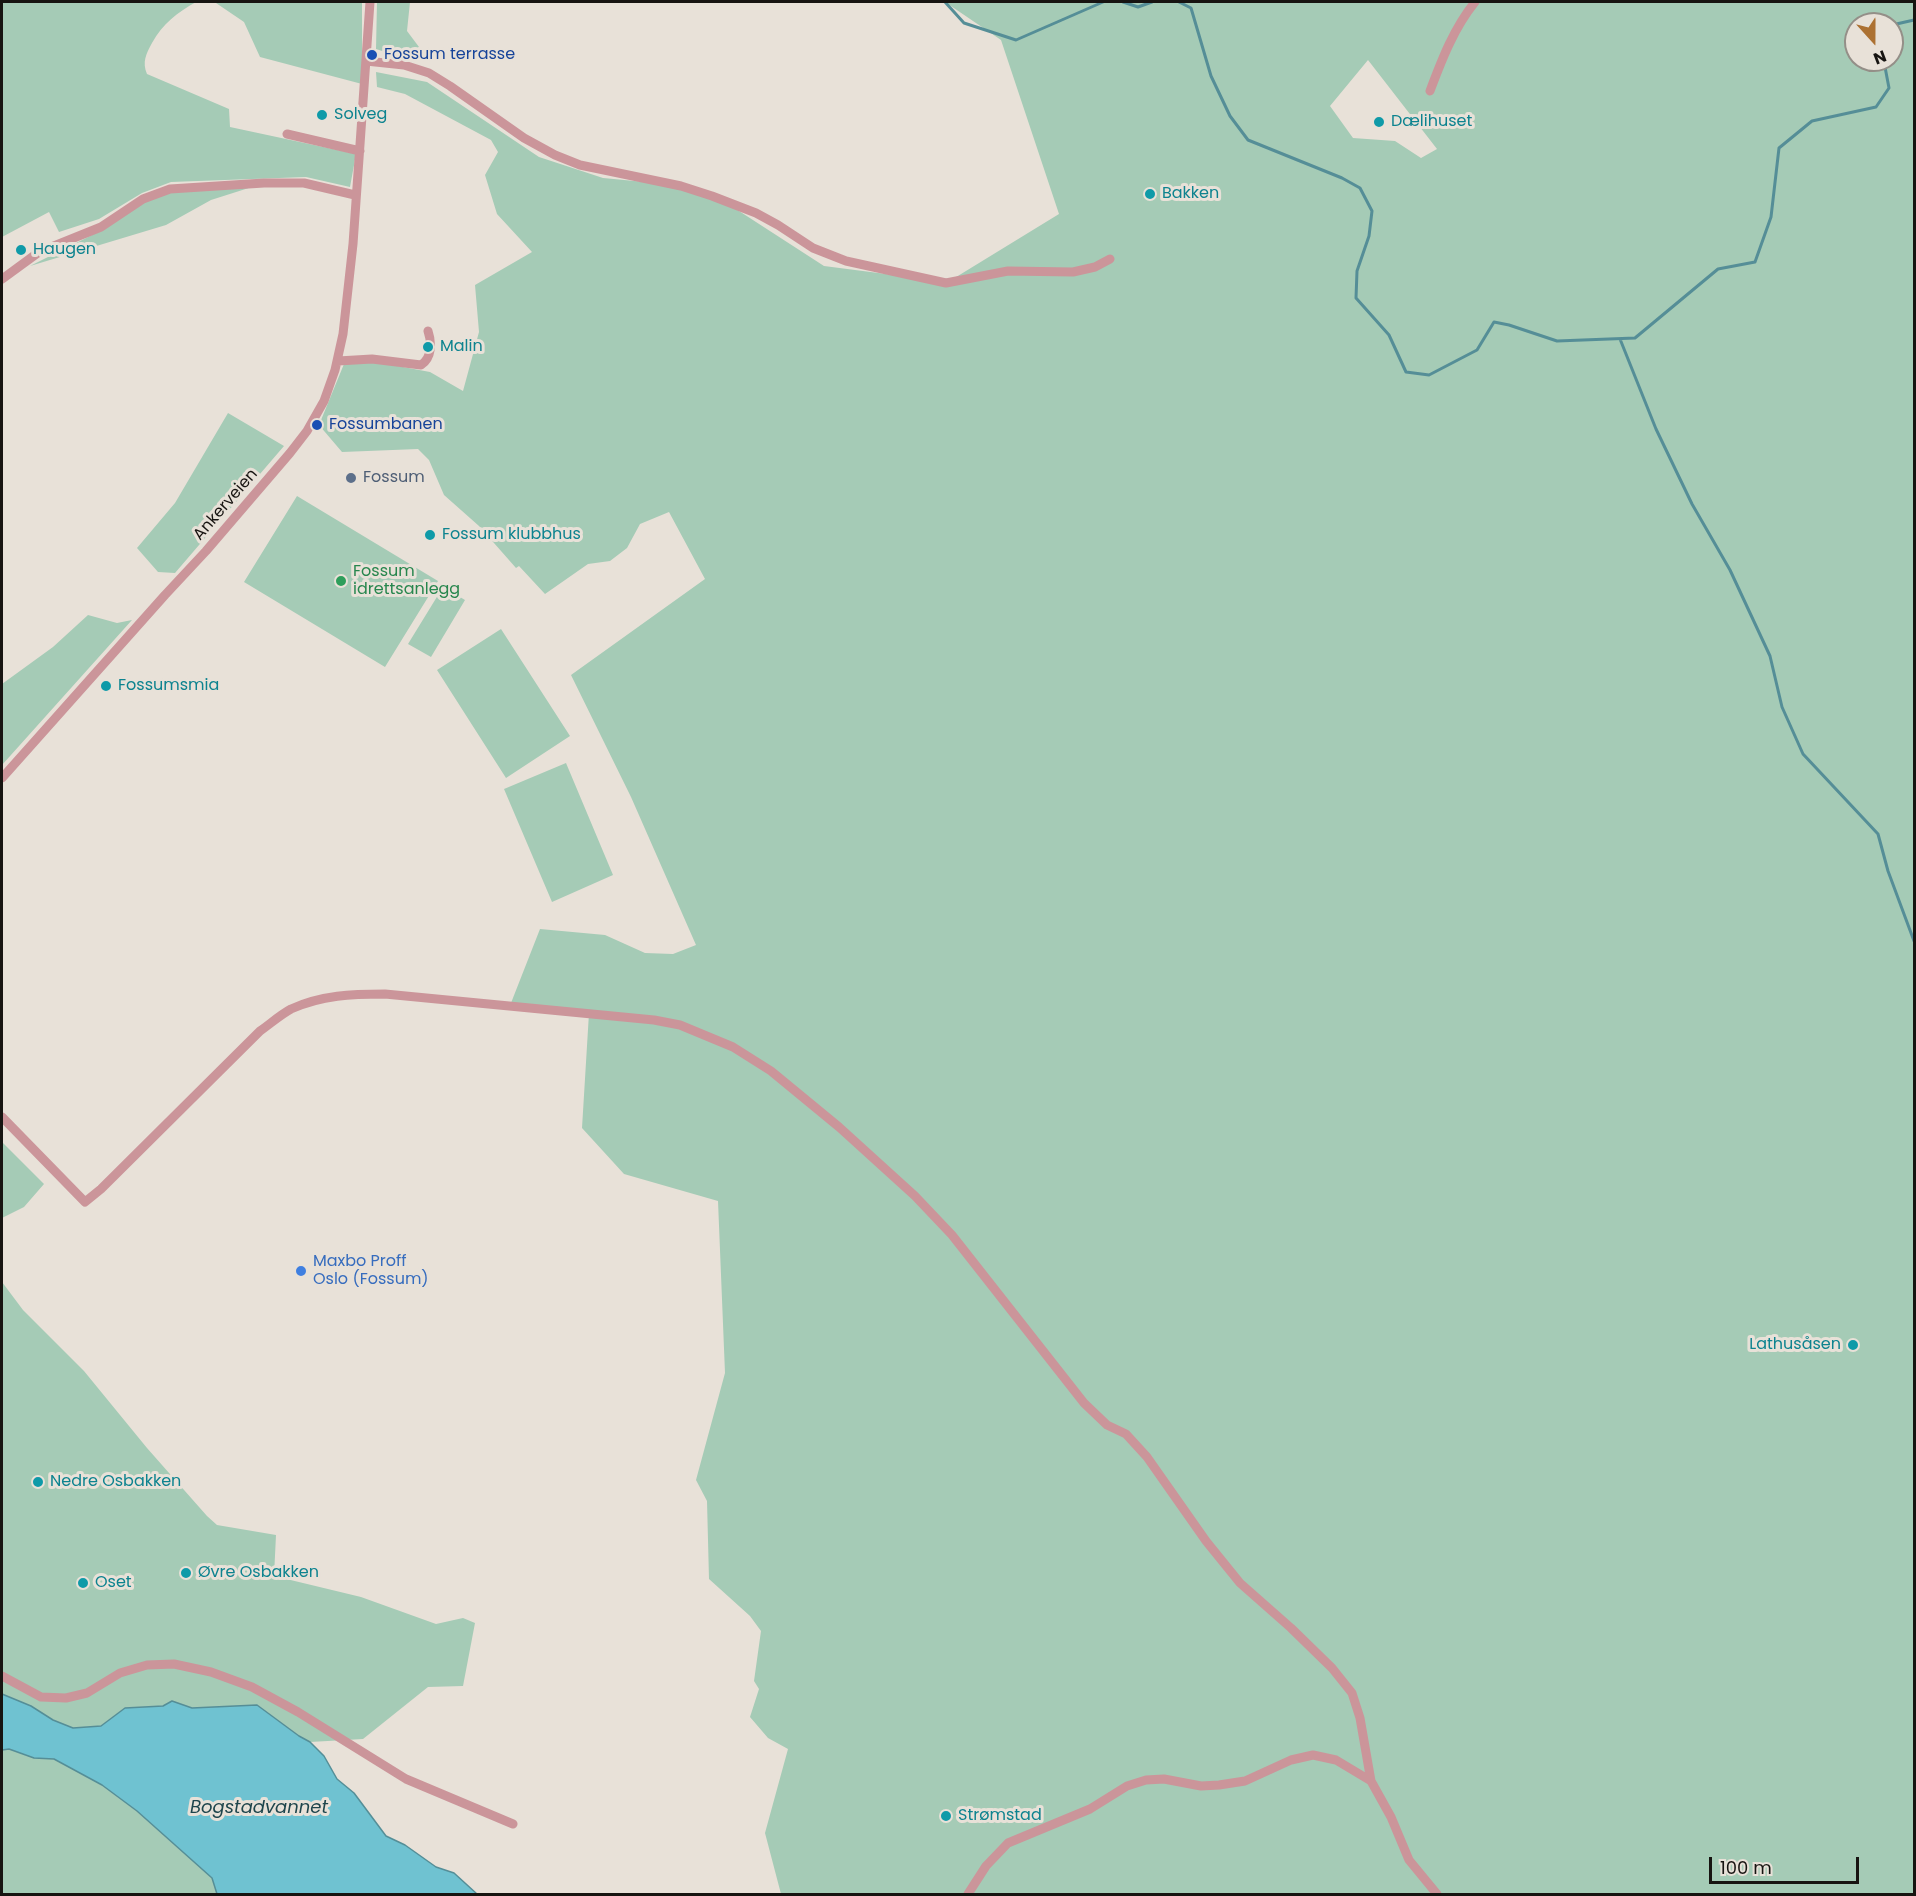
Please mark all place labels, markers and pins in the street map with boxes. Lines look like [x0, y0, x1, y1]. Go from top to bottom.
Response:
place label: Fossum terrasse [384, 45, 515, 65]
marker: Fossum terrasse [365, 48, 379, 62]
place label: Solveg [334, 105, 387, 125]
marker: Solveg [315, 108, 329, 122]
place label: Dælihuset [1391, 112, 1472, 132]
marker: Dælihuset [1372, 115, 1386, 129]
place label: Bakken [1162, 184, 1219, 204]
marker: Bakken [1143, 187, 1157, 201]
place label: Haugen [33, 240, 96, 260]
marker: Haugen [14, 243, 28, 257]
place label: Malin [440, 337, 483, 357]
marker: Malin [421, 340, 435, 354]
place label: Fossumbanen [329, 415, 443, 435]
marker: Fossumbanen [310, 418, 324, 432]
place label: Fossum [363, 468, 425, 488]
marker: Fossum [344, 471, 358, 485]
place label: Fossum klubbhus [442, 525, 581, 545]
marker: Fossum klubbhus [423, 528, 437, 542]
place label: Fossum idrettsanlegg [353, 562, 460, 600]
marker: Fossum idrettsanlegg [334, 574, 348, 588]
place label: Fossumsmia [118, 676, 219, 696]
marker: Fossumsmia [99, 679, 113, 693]
place label: Maxbo Proff Oslo (Fossum) [313, 1252, 429, 1290]
marker: Maxbo Proff Oslo (Fossum) [294, 1264, 308, 1278]
place label: Lathusåsen [1749, 1335, 1841, 1355]
marker: Lathusåsen [1846, 1338, 1860, 1352]
place label: Nedre Osbakken [50, 1472, 181, 1492]
marker: Nedre Osbakken [31, 1475, 45, 1489]
place label: Øvre Osbakken [198, 1563, 319, 1583]
marker: Øvre Osbakken [179, 1566, 193, 1580]
place label: Oset [95, 1573, 132, 1593]
marker: Oset [76, 1576, 90, 1590]
place label: Strømstad [958, 1806, 1042, 1826]
marker: Strømstad [939, 1809, 953, 1823]

